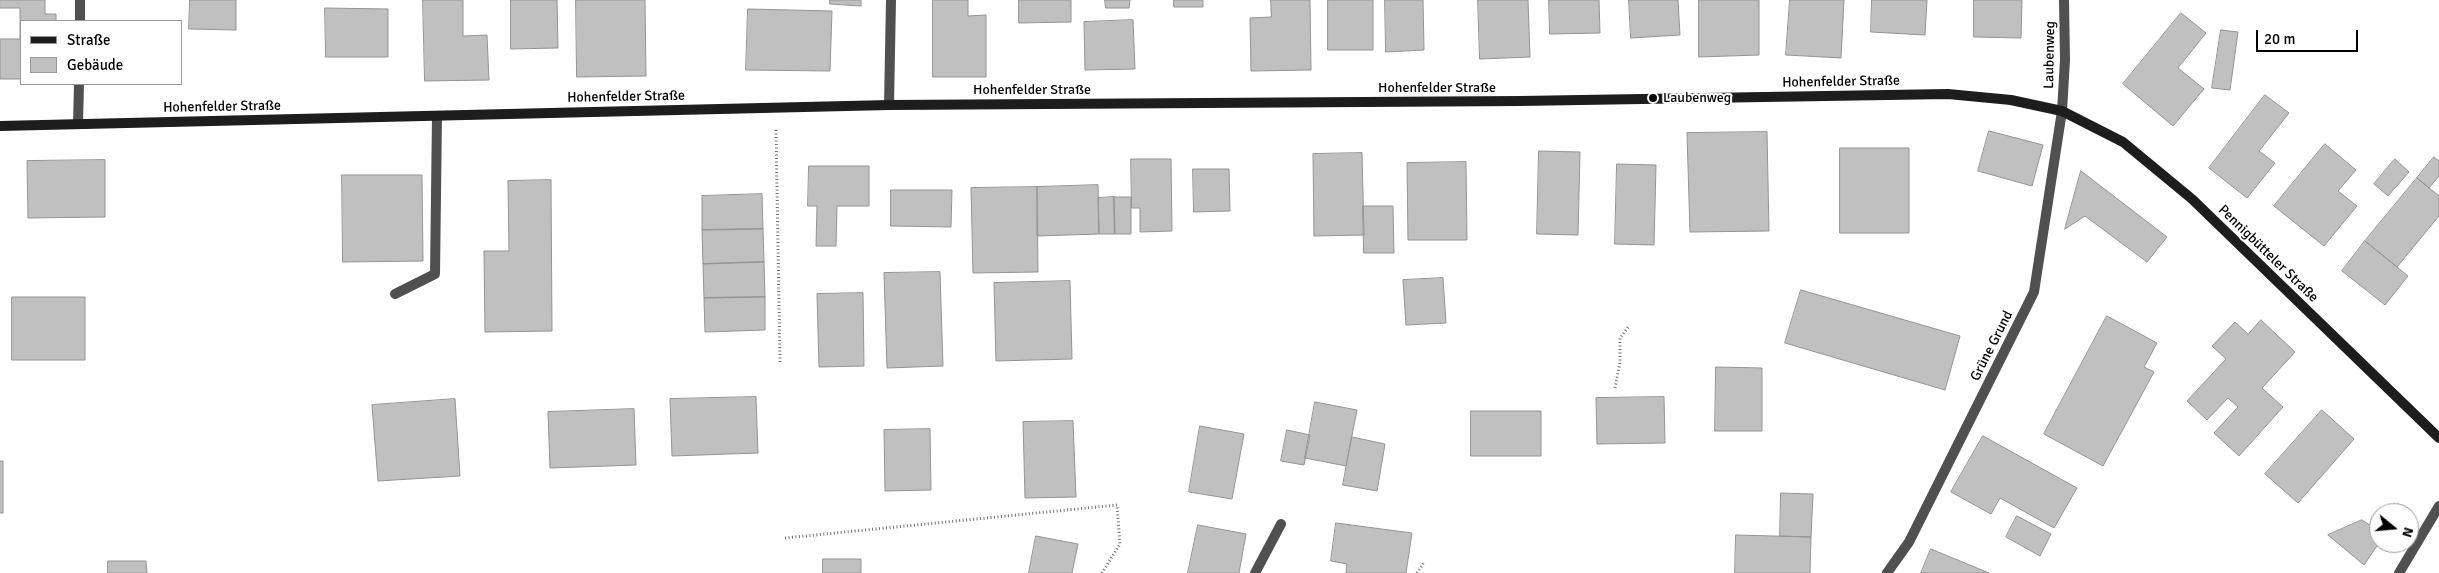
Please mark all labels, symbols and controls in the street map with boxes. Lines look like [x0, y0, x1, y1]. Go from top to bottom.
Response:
legend [20, 20, 182, 85]
scale bar [2259, 20, 2362, 52]
street label: Laubenweg [2041, 21, 2059, 89]
text: 20 m [2264, 30, 2295, 48]
text: Straße [67, 31, 111, 49]
text: Gebäude [67, 56, 123, 74]
street label: Hohenfelder Straße [1782, 73, 1900, 91]
street label: Hohenfelder Straße [1378, 80, 1496, 96]
street label: Hohenfelder Straße [973, 82, 1091, 98]
street label: Hohenfelder Straße [567, 88, 685, 106]
place label: Laubenweg [1663, 90, 1731, 106]
marker: Laubenweg [1647, 92, 1659, 104]
street label: Hohenfelder Straße [163, 98, 281, 116]
street label: Pennigbütteler Straße [2214, 202, 2322, 306]
street label: Grüne Grund [1967, 308, 2017, 384]
north arrow [2369, 503, 2419, 553]
text: N [2398, 525, 2417, 539]

